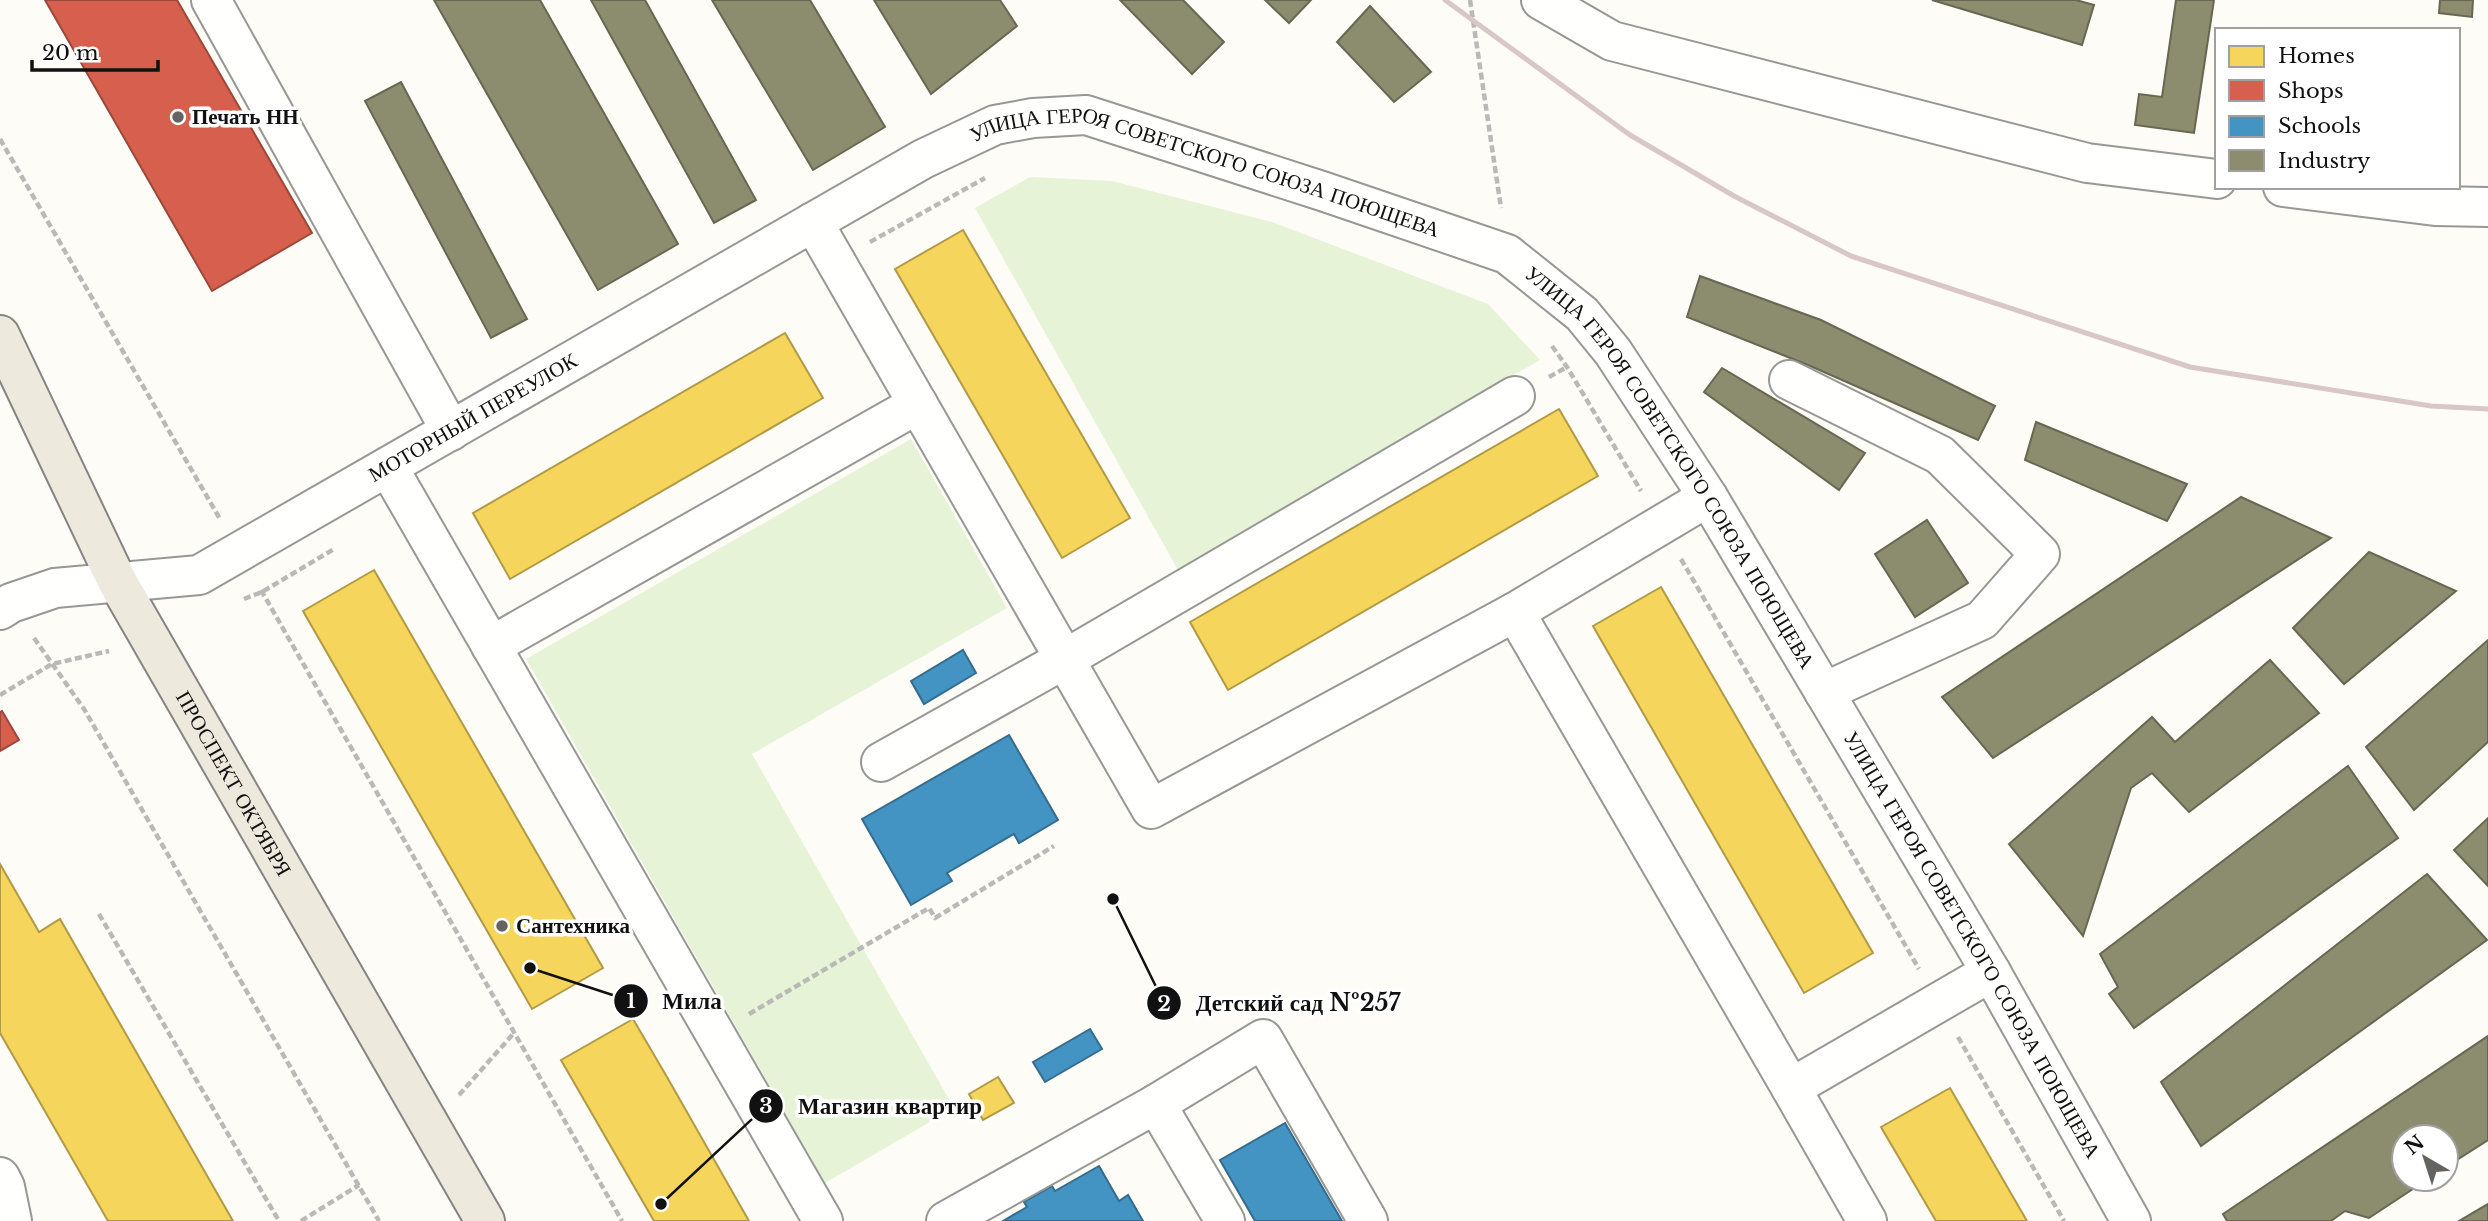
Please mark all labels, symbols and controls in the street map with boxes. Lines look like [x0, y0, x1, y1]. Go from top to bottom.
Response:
scale bar [32, 28, 158, 72]
legend [2215, 28, 2460, 189]
text: 20 m [42, 40, 99, 66]
text: Homes [2278, 43, 2355, 69]
text: Shops [2278, 78, 2344, 104]
street label: УЛИЦА ГЕРОЯ СОВЕТСКОГО СОЮЗА ПОЮЩЕВА [965, 102, 1444, 243]
place label: Печать НН [192, 104, 299, 130]
marker: Печать НН [170, 109, 186, 125]
text: Schools [2278, 113, 2361, 139]
text: Industry [2278, 148, 2371, 174]
street label: УЛИЦА ГЕРОЯ СОВЕТСКОГО СОЮЗА ПОЮЩЕВА [1519, 260, 1821, 674]
street label: МОТОРНЫЙ ПЕРЕУЛОК [364, 347, 583, 488]
street label: ПРОСПЕКТ ОКТЯБРЯ [170, 686, 297, 881]
street label: УЛИЦА ГЕРОЯ СОВЕТСКОГО СОЮЗА ПОЮЩЕВА [1838, 727, 2106, 1164]
place label: Сантехника [516, 913, 630, 939]
marker: Сантехника [494, 918, 510, 934]
callout: Мила [613, 979, 736, 1023]
callout: Детский сад №257 [1146, 981, 1414, 1025]
text: Мила [662, 987, 722, 1015]
text: 1 [626, 988, 636, 1014]
text: Детский сад №257 [1196, 989, 1401, 1017]
text: 2 [1157, 991, 1171, 1017]
callout: Магазин квартир [749, 1084, 996, 1128]
text: Магазин квартир [798, 1092, 982, 1120]
text: 3 [759, 1093, 773, 1119]
north arrow [2390, 1123, 2460, 1193]
text: N [2400, 1131, 2429, 1160]

